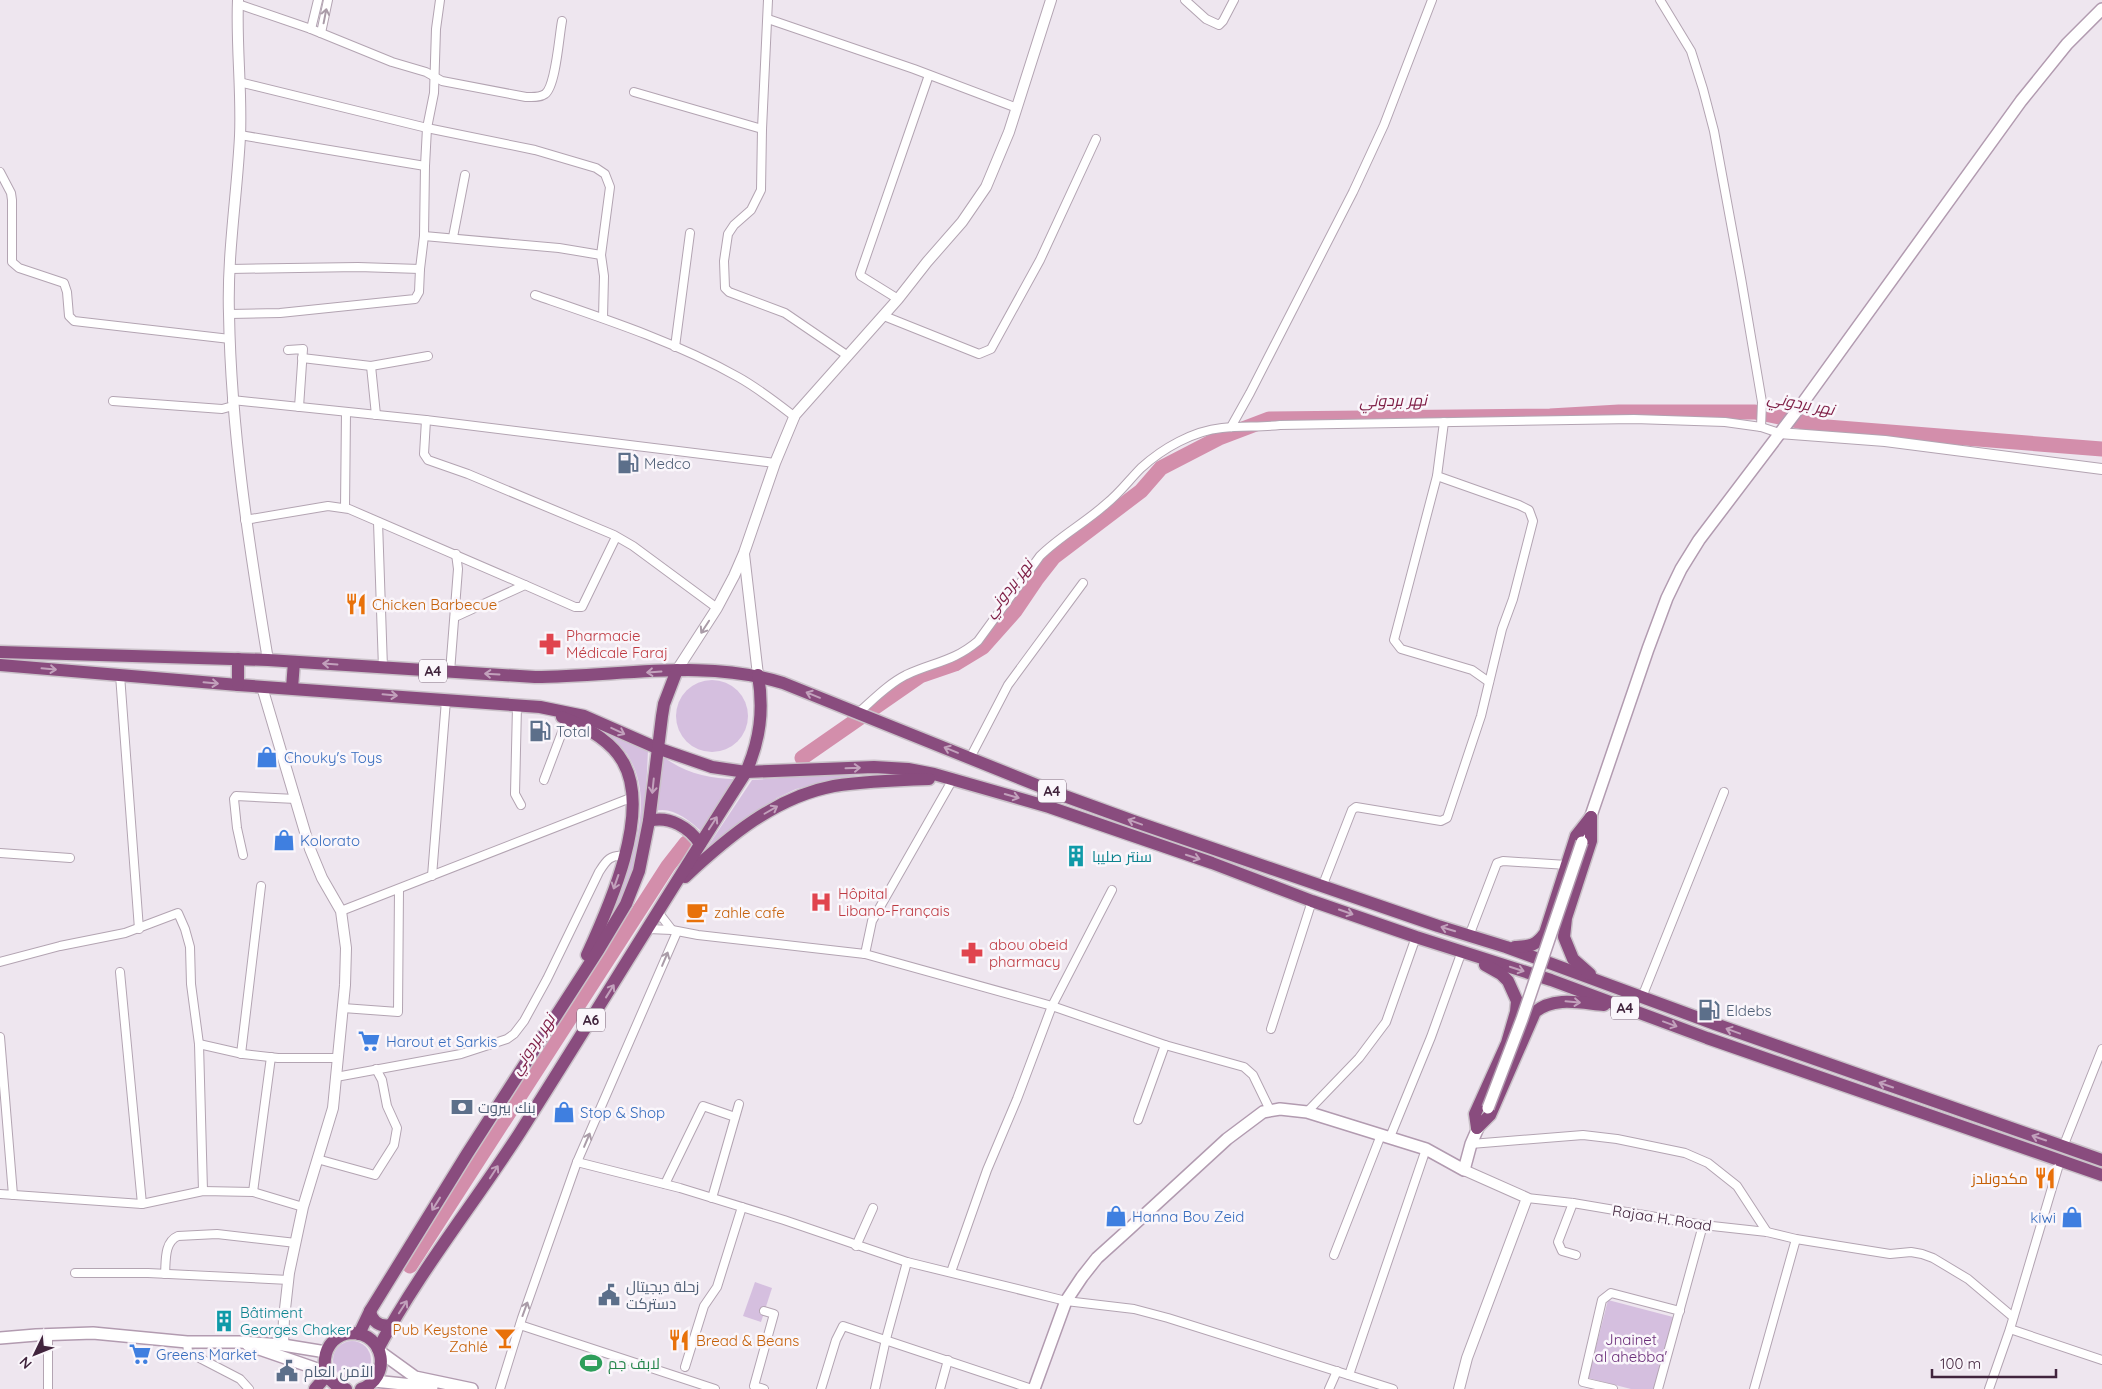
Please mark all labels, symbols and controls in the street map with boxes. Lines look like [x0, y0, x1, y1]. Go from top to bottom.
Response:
one-way arrow [320, 9, 330, 25]
water label: نهر بردوني [1765, 387, 1838, 423]
water label: نهر بردوني [1359, 389, 1429, 414]
fuel station icon: Medco [615, 450, 641, 476]
place label: Medco [644, 454, 691, 473]
water label: نهر بردوني [979, 554, 1040, 623]
restaurant icon: Chicken Barbecue [343, 591, 369, 617]
place label: Chicken Barbecue [372, 595, 497, 614]
one-way arrow [700, 619, 710, 633]
place label: Pharmacie Médicale Faraj [566, 626, 668, 662]
pharmacy icon: Pharmacie Médicale Faraj [537, 631, 563, 657]
road number: A4 [419, 659, 447, 682]
one-way arrow [322, 660, 338, 669]
one-way arrow [40, 664, 56, 674]
one-way arrow [646, 667, 662, 676]
one-way arrow [484, 670, 500, 679]
one-way arrow [202, 678, 218, 687]
one-way arrow [805, 689, 820, 698]
one-way arrow [382, 691, 398, 700]
fuel station icon: Total [527, 718, 553, 744]
place label: Total [556, 722, 590, 741]
one-way arrow [610, 727, 625, 736]
shop icon: Chouky's Toys [254, 744, 280, 770]
one-way arrow [944, 745, 959, 755]
place label: Chouky's Toys [284, 748, 382, 767]
one-way arrow [844, 763, 861, 773]
one-way arrow [648, 777, 658, 793]
road number: A4 [1038, 779, 1066, 802]
one-way arrow [1004, 792, 1020, 801]
one-way arrow [763, 805, 778, 815]
one-way arrow [709, 817, 719, 831]
one-way arrow [1128, 817, 1144, 826]
shop icon: Kolorato [271, 827, 297, 853]
place label: Kolorato [300, 831, 360, 850]
building icon: سنتر صليبا [1063, 843, 1089, 869]
place label: سنتر صليبا [1092, 847, 1152, 866]
one-way arrow [1185, 852, 1201, 862]
one-way arrow [611, 874, 620, 889]
place label: Hôpital Libano-Français [838, 884, 950, 920]
hospital icon: Hôpital Libano-Français [808, 889, 834, 915]
cafe icon: zahle cafe [684, 899, 710, 925]
place label: zahle cafe [714, 903, 785, 922]
one-way arrow [1338, 908, 1354, 918]
one-way arrow [1440, 924, 1456, 934]
place label: abou obeid pharmacy [989, 935, 1068, 971]
pharmacy icon: abou obeid pharmacy [959, 940, 985, 966]
one-way arrow [661, 952, 671, 967]
one-way arrow [1508, 965, 1524, 974]
one-way arrow [605, 985, 615, 999]
road number: A4 [1611, 996, 1639, 1020]
fuel station icon: Eldebs [1696, 997, 1722, 1023]
one-way arrow [1565, 998, 1581, 1007]
place label: Eldebs [1726, 1001, 1772, 1020]
road number: A6 [577, 1008, 605, 1032]
water label: نهر بردوني [505, 1009, 562, 1080]
one-way arrow [1661, 1020, 1677, 1029]
one-way arrow [1726, 1026, 1741, 1035]
supermarket icon: Harout et Sarkis [356, 1028, 382, 1054]
place label: Harout et Sarkis [386, 1032, 497, 1051]
one-way arrow [1879, 1080, 1894, 1089]
bank icon: بنك بيروت [449, 1094, 475, 1120]
place label: بنك بيروت [478, 1098, 536, 1117]
shop icon: Stop & Shop [551, 1099, 577, 1125]
place label: Stop & Shop [580, 1103, 665, 1122]
one-way arrow [583, 1133, 592, 1148]
one-way arrow [2032, 1133, 2048, 1143]
restaurant icon: مكدونلدز [2032, 1165, 2058, 1191]
one-way arrow [489, 1166, 499, 1180]
place label: مكدونلدز [1971, 1169, 2028, 1188]
one-way arrow [430, 1197, 440, 1211]
street label: Rajaa H. Road [1611, 1201, 1713, 1235]
shop icon: Hanna Bou Zeid [1103, 1203, 1129, 1229]
shop icon: kiwi [2059, 1204, 2085, 1230]
place label: Hanna Bou Zeid [1132, 1207, 1244, 1226]
place label: kiwi [2030, 1208, 2056, 1227]
place label: زحلة ديجيتال دستركت [626, 1277, 699, 1313]
public building icon: زحلة ديجيتال دستركت [596, 1282, 622, 1308]
one-way arrow [398, 1300, 408, 1314]
one-way arrow [521, 1301, 531, 1317]
place label: Bâtiment Georges Chaker [240, 1303, 352, 1339]
building icon: Bâtiment Georges Chaker [211, 1308, 237, 1334]
place label: Pub Keystone Zahlé [393, 1320, 488, 1356]
bar icon: Pub Keystone Zahlé [492, 1325, 518, 1351]
restaurant icon: Bread & Beans [666, 1327, 692, 1353]
north arrow [10, 1329, 60, 1379]
park label: Jnainet al ahebba' [1595, 1330, 1668, 1366]
place label: Bread & Beans [696, 1331, 799, 1350]
supermarket icon: Greens Market [127, 1341, 153, 1367]
place label: Greens Market [156, 1345, 257, 1364]
scale bar [1932, 1346, 2056, 1378]
sports icon: لابف جم [578, 1350, 604, 1376]
text: N [15, 1353, 36, 1373]
place label: لابف جم [608, 1354, 660, 1374]
text: 100 m [1940, 1354, 1981, 1373]
public building icon: الأمن العام [274, 1358, 300, 1384]
place label: الأمن العام [304, 1362, 373, 1382]

